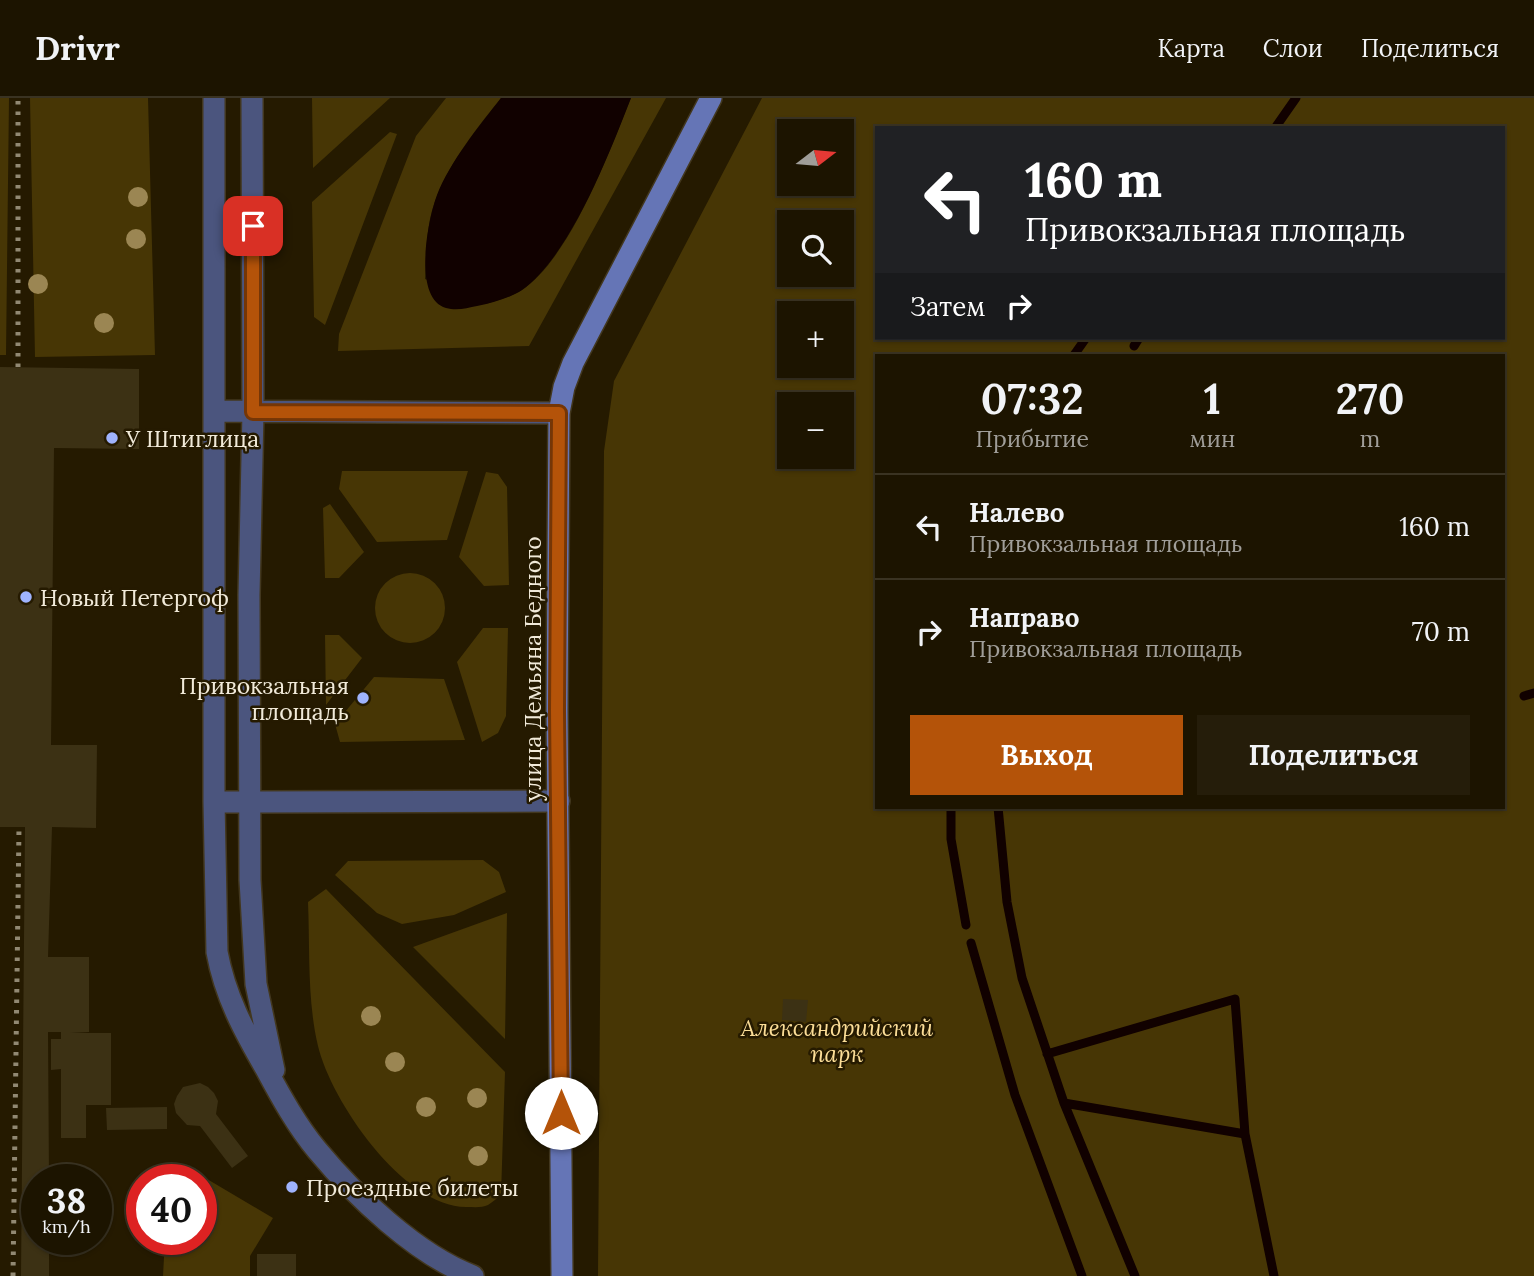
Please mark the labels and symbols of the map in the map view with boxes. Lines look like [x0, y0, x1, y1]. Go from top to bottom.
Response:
north arrow [777, 119, 854, 196]
pin [223, 196, 283, 256]
place label: У Штиглица [125, 424, 259, 453]
marker: У Штиглица [104, 430, 120, 446]
street label: улица Демьяна Бедного [518, 536, 547, 802]
place label: Новый Петергоф [40, 583, 229, 612]
marker: Новый Петергоф [18, 589, 34, 605]
place label: Привокзальная площадь [179, 671, 349, 726]
marker: Привокзальная площадь [355, 690, 371, 706]
park label: Александрийский парк [740, 1013, 934, 1068]
position arrow [524, 1076, 598, 1150]
speed limit sign: 40 [126, 1164, 217, 1255]
place label: Проездные билеты [306, 1173, 519, 1202]
marker: Проездные билеты [284, 1179, 300, 1195]

